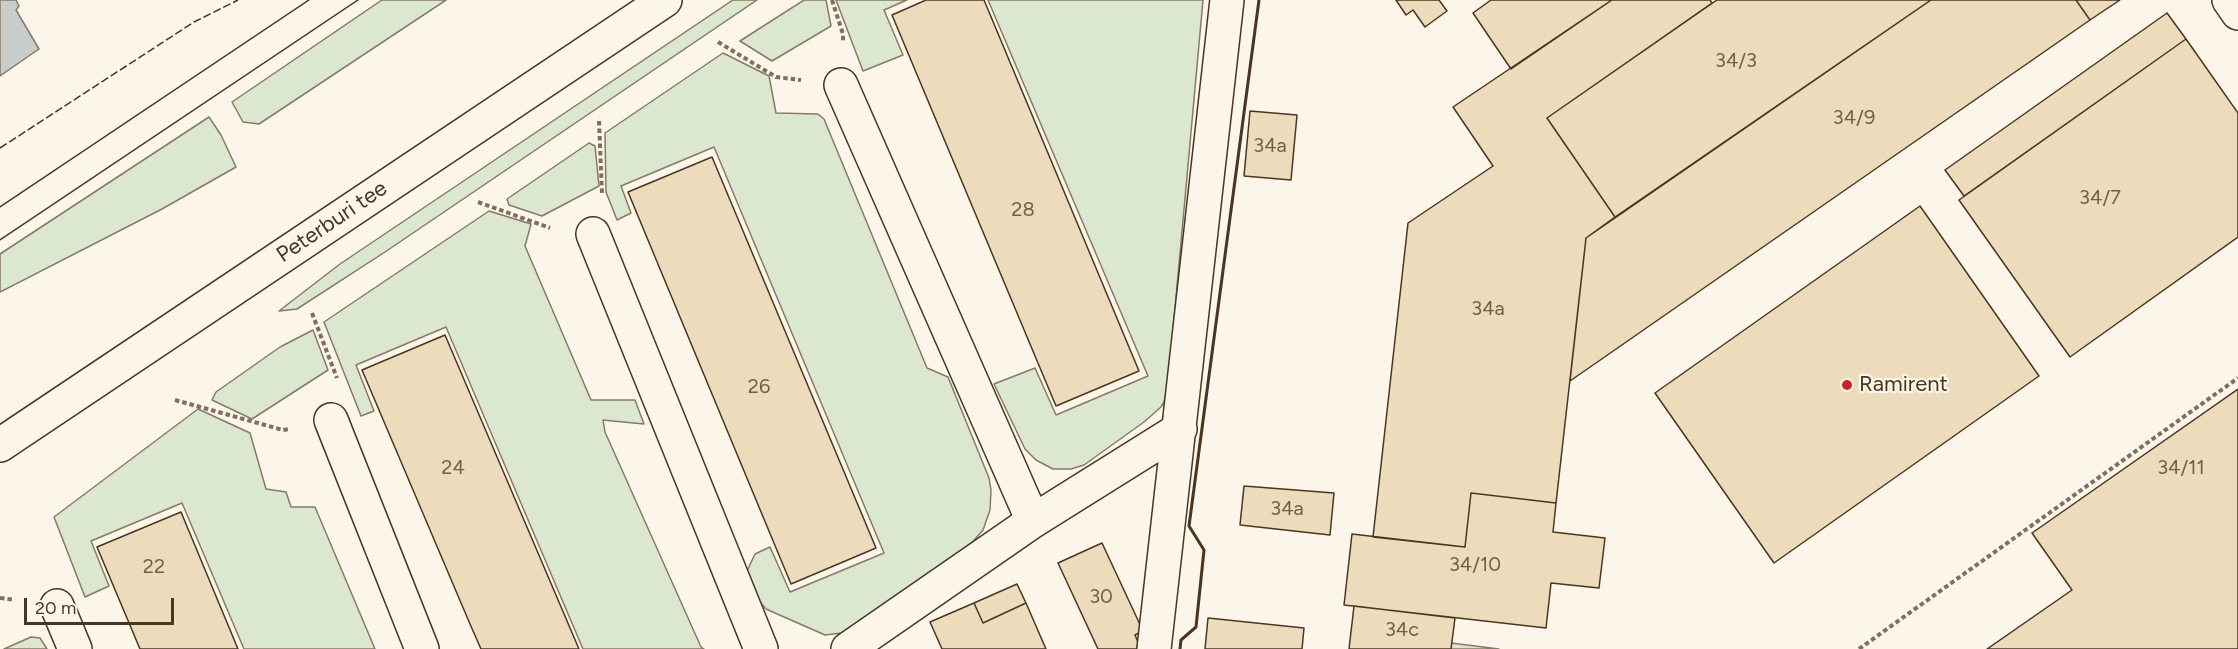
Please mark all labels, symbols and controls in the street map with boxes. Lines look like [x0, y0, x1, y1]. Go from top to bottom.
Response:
house number: 34/3 [1715, 49, 1757, 73]
house number: 34/9 [1833, 106, 1875, 130]
house number: 34a [1253, 134, 1287, 158]
street label: Peterburi tee [272, 175, 392, 269]
house number: 34/7 [2079, 186, 2121, 210]
house number: 28 [1011, 198, 1035, 222]
house number: 34a [1471, 297, 1505, 321]
place label: Ramirent [1859, 372, 1948, 398]
house number: 26 [748, 375, 770, 399]
marker: Ramirent [1840, 378, 1854, 392]
house number: 24 [441, 456, 465, 480]
house number: 34/11 [2157, 456, 2205, 480]
house number: 34a [1270, 497, 1304, 521]
house number: 34/10 [1449, 553, 1501, 577]
house number: 22 [143, 555, 165, 579]
house number: 30 [1089, 585, 1113, 609]
scale bar [27, 586, 177, 624]
text: 20 m [35, 597, 76, 619]
house number: 34c [1385, 618, 1419, 642]

